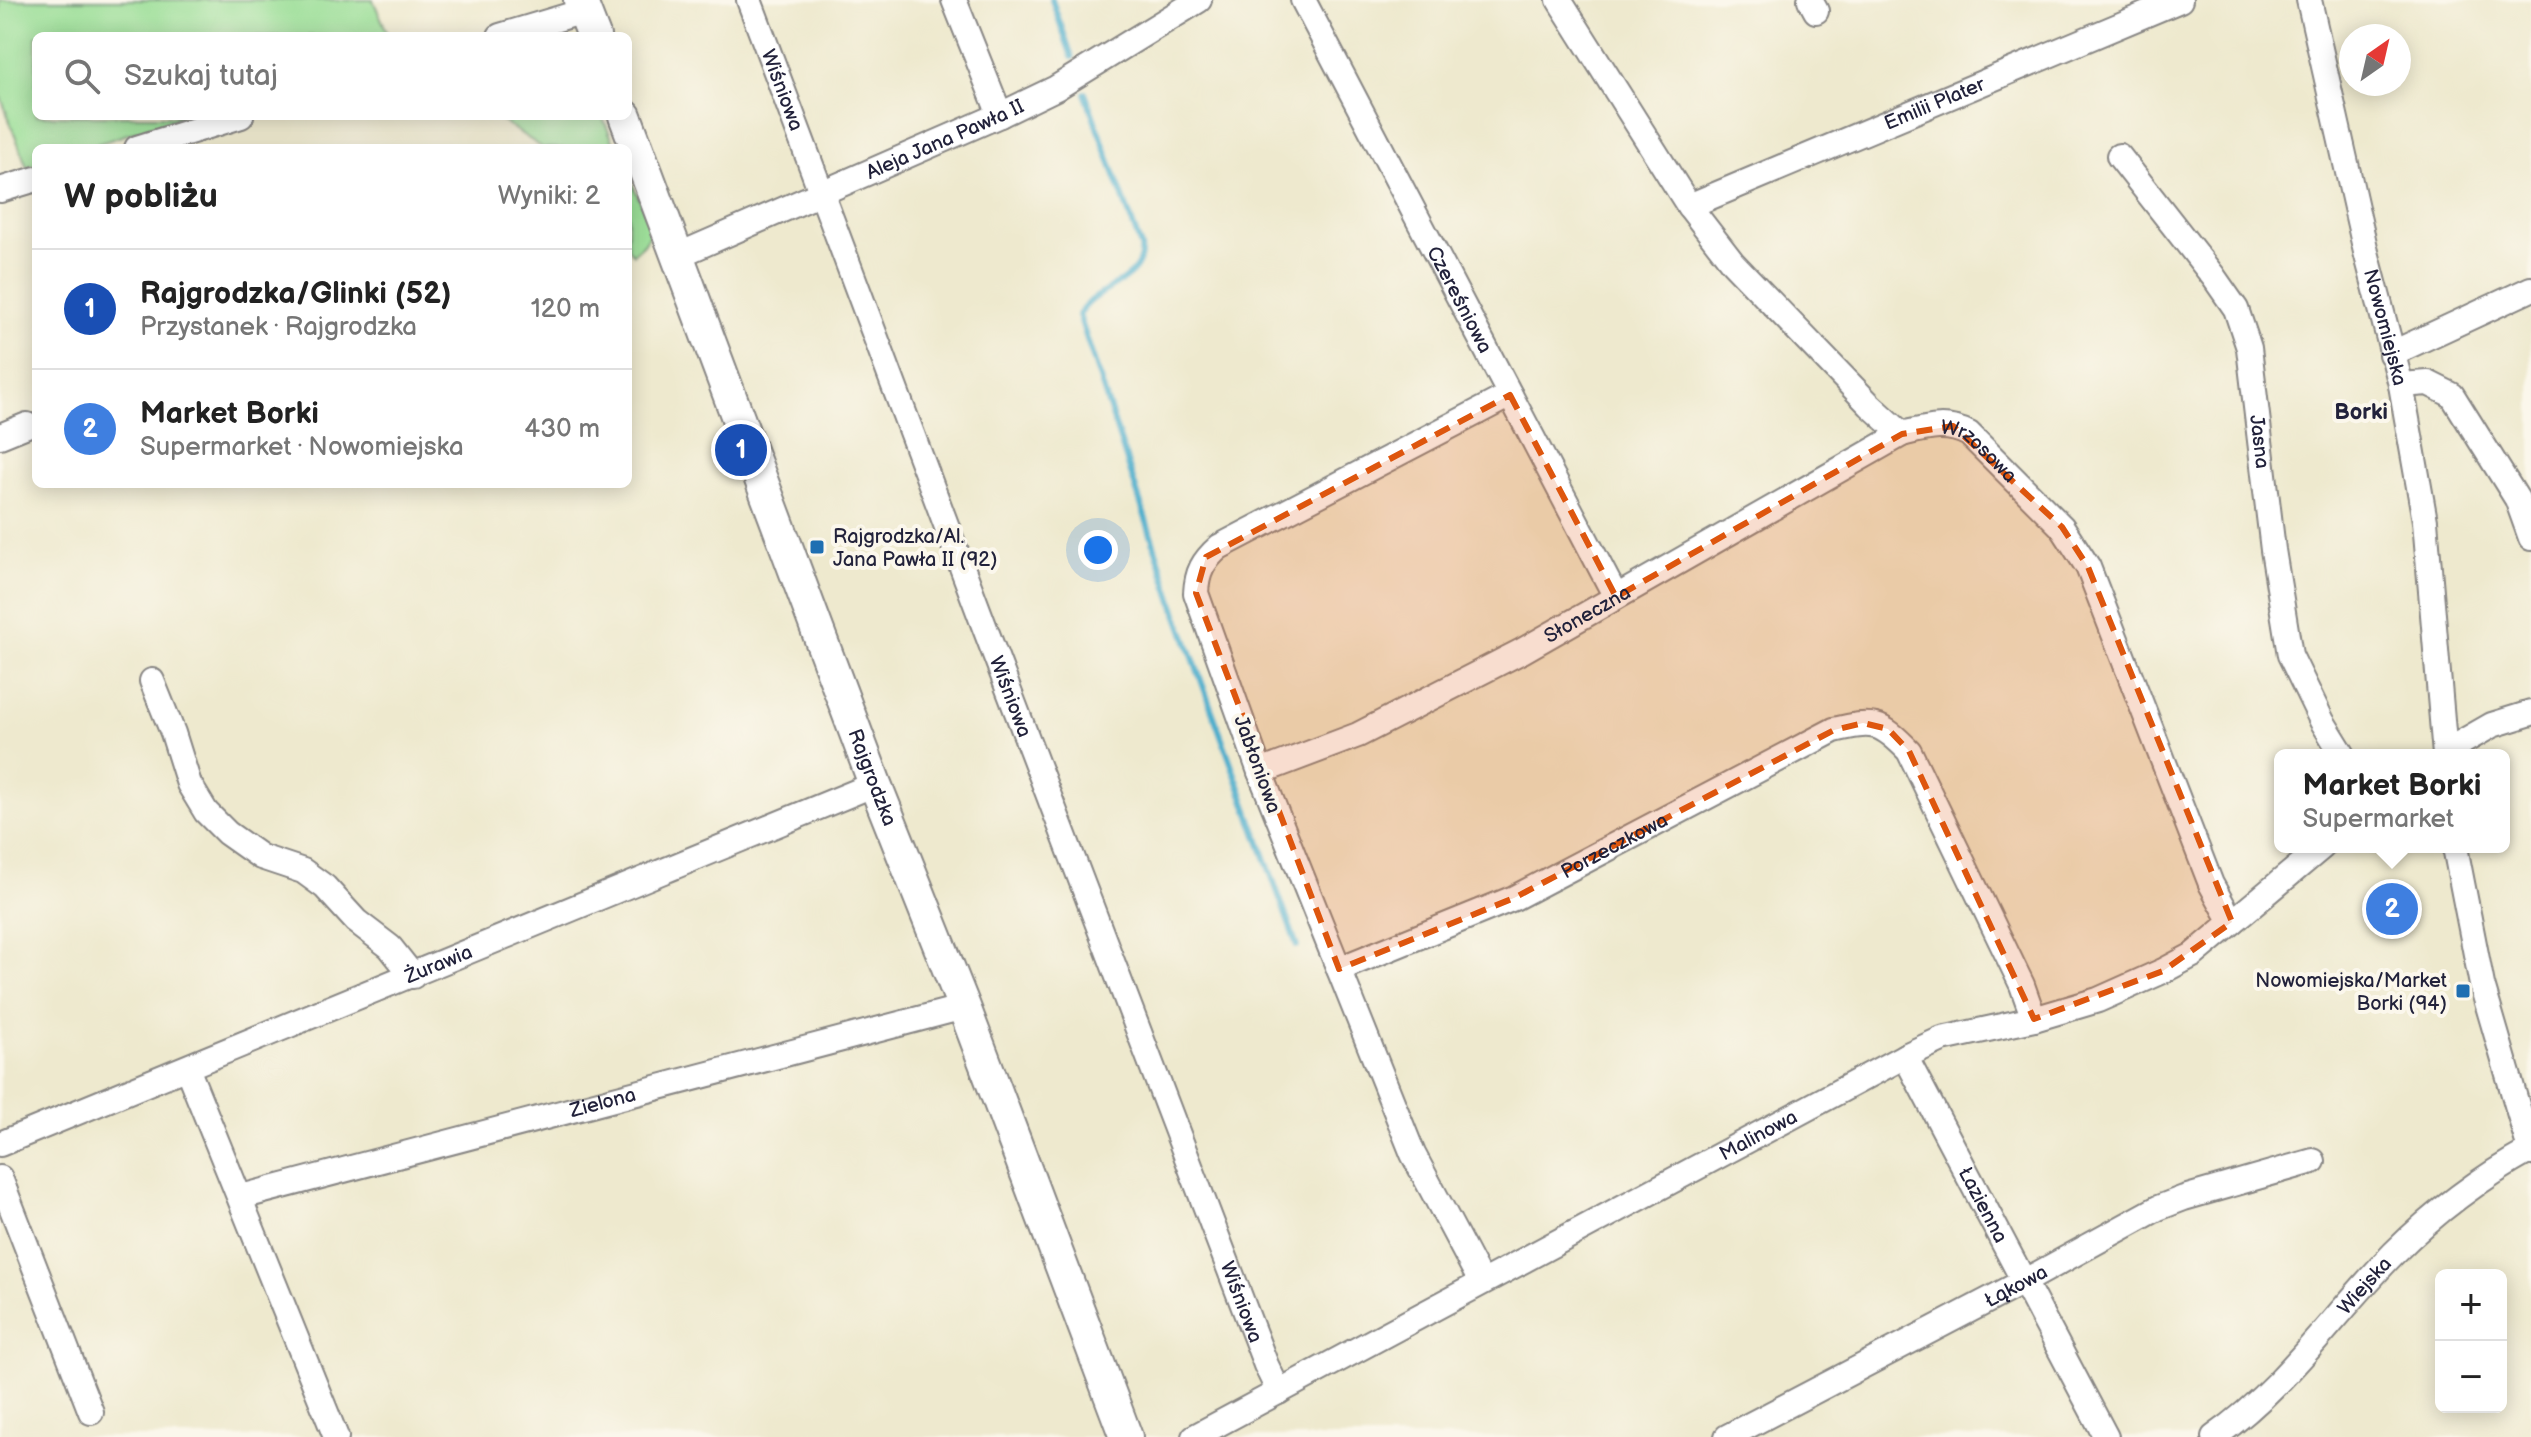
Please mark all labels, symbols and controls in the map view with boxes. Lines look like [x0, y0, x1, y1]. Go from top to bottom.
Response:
north arrow [2339, 24, 2411, 96]
search box [32, 32, 632, 120]
street label: Wiśniowa [756, 46, 808, 134]
icon: search [60, 54, 104, 98]
text: Szukaj tutaj [124, 58, 278, 94]
street label: Emilii Plater [1881, 72, 1989, 136]
street label: Aleja Jana Pawła II [862, 94, 1028, 185]
text: W pobliżu [64, 176, 218, 217]
text: Wyniki: 2 [498, 181, 600, 212]
street label: Czereśniowa [1421, 242, 1497, 357]
street label: Nowomiejska [2358, 266, 2412, 388]
text: Rajgrodzka/Glinki (52) [140, 276, 451, 312]
text: 1 [85, 294, 95, 325]
text: 120 m [531, 294, 600, 325]
text: Przystanek · Rajgrodzka [140, 312, 417, 343]
text: Market Borki [140, 396, 319, 432]
district label: Borki [2334, 399, 2388, 426]
text: 2 [82, 414, 98, 445]
text: 430 m [524, 414, 600, 445]
street label: Jasna [2244, 414, 2274, 470]
street label: Wrzosowa [1939, 415, 2021, 488]
pin: 1 [715, 420, 767, 480]
text: Supermarket · Nowomiejska [140, 432, 464, 463]
place label: Rajgrodzka/Al. Jana Pawła II (92) [833, 525, 998, 572]
your location [1078, 530, 1118, 570]
marker: Rajgrodzka/Al. Jana Pawła II (92) [808, 538, 826, 556]
street label: Słoneczna [1540, 581, 1635, 649]
street label: Wiśniowa [984, 653, 1036, 741]
street label: Jabłoniowa [1228, 712, 1286, 816]
street label: Rajgrodzka [842, 726, 901, 829]
popup [2274, 749, 2510, 853]
text: Market Borki [2303, 768, 2481, 804]
text: Supermarket [2303, 804, 2454, 835]
street label: Porzeczkowa [1557, 808, 1672, 884]
pin: 2 [2366, 879, 2418, 939]
street label: Żurawia [400, 940, 476, 989]
place label: Nowomiejska/Market Borki (94) [2255, 969, 2447, 1016]
marker: Nowomiejska/Market Borki (94) [2454, 982, 2472, 1000]
street label: Zielona [566, 1083, 638, 1123]
street label: Malinowa [1716, 1105, 1802, 1166]
street label: Łazienna [1953, 1163, 2012, 1247]
street label: Wiejska [2333, 1252, 2397, 1320]
street label: Wiśniowa [1215, 1258, 1267, 1346]
street label: Łąkowa [1981, 1260, 2052, 1313]
map controls [2435, 1269, 2507, 1413]
button: + [2435, 1269, 2507, 1341]
button: − [2435, 1341, 2507, 1413]

